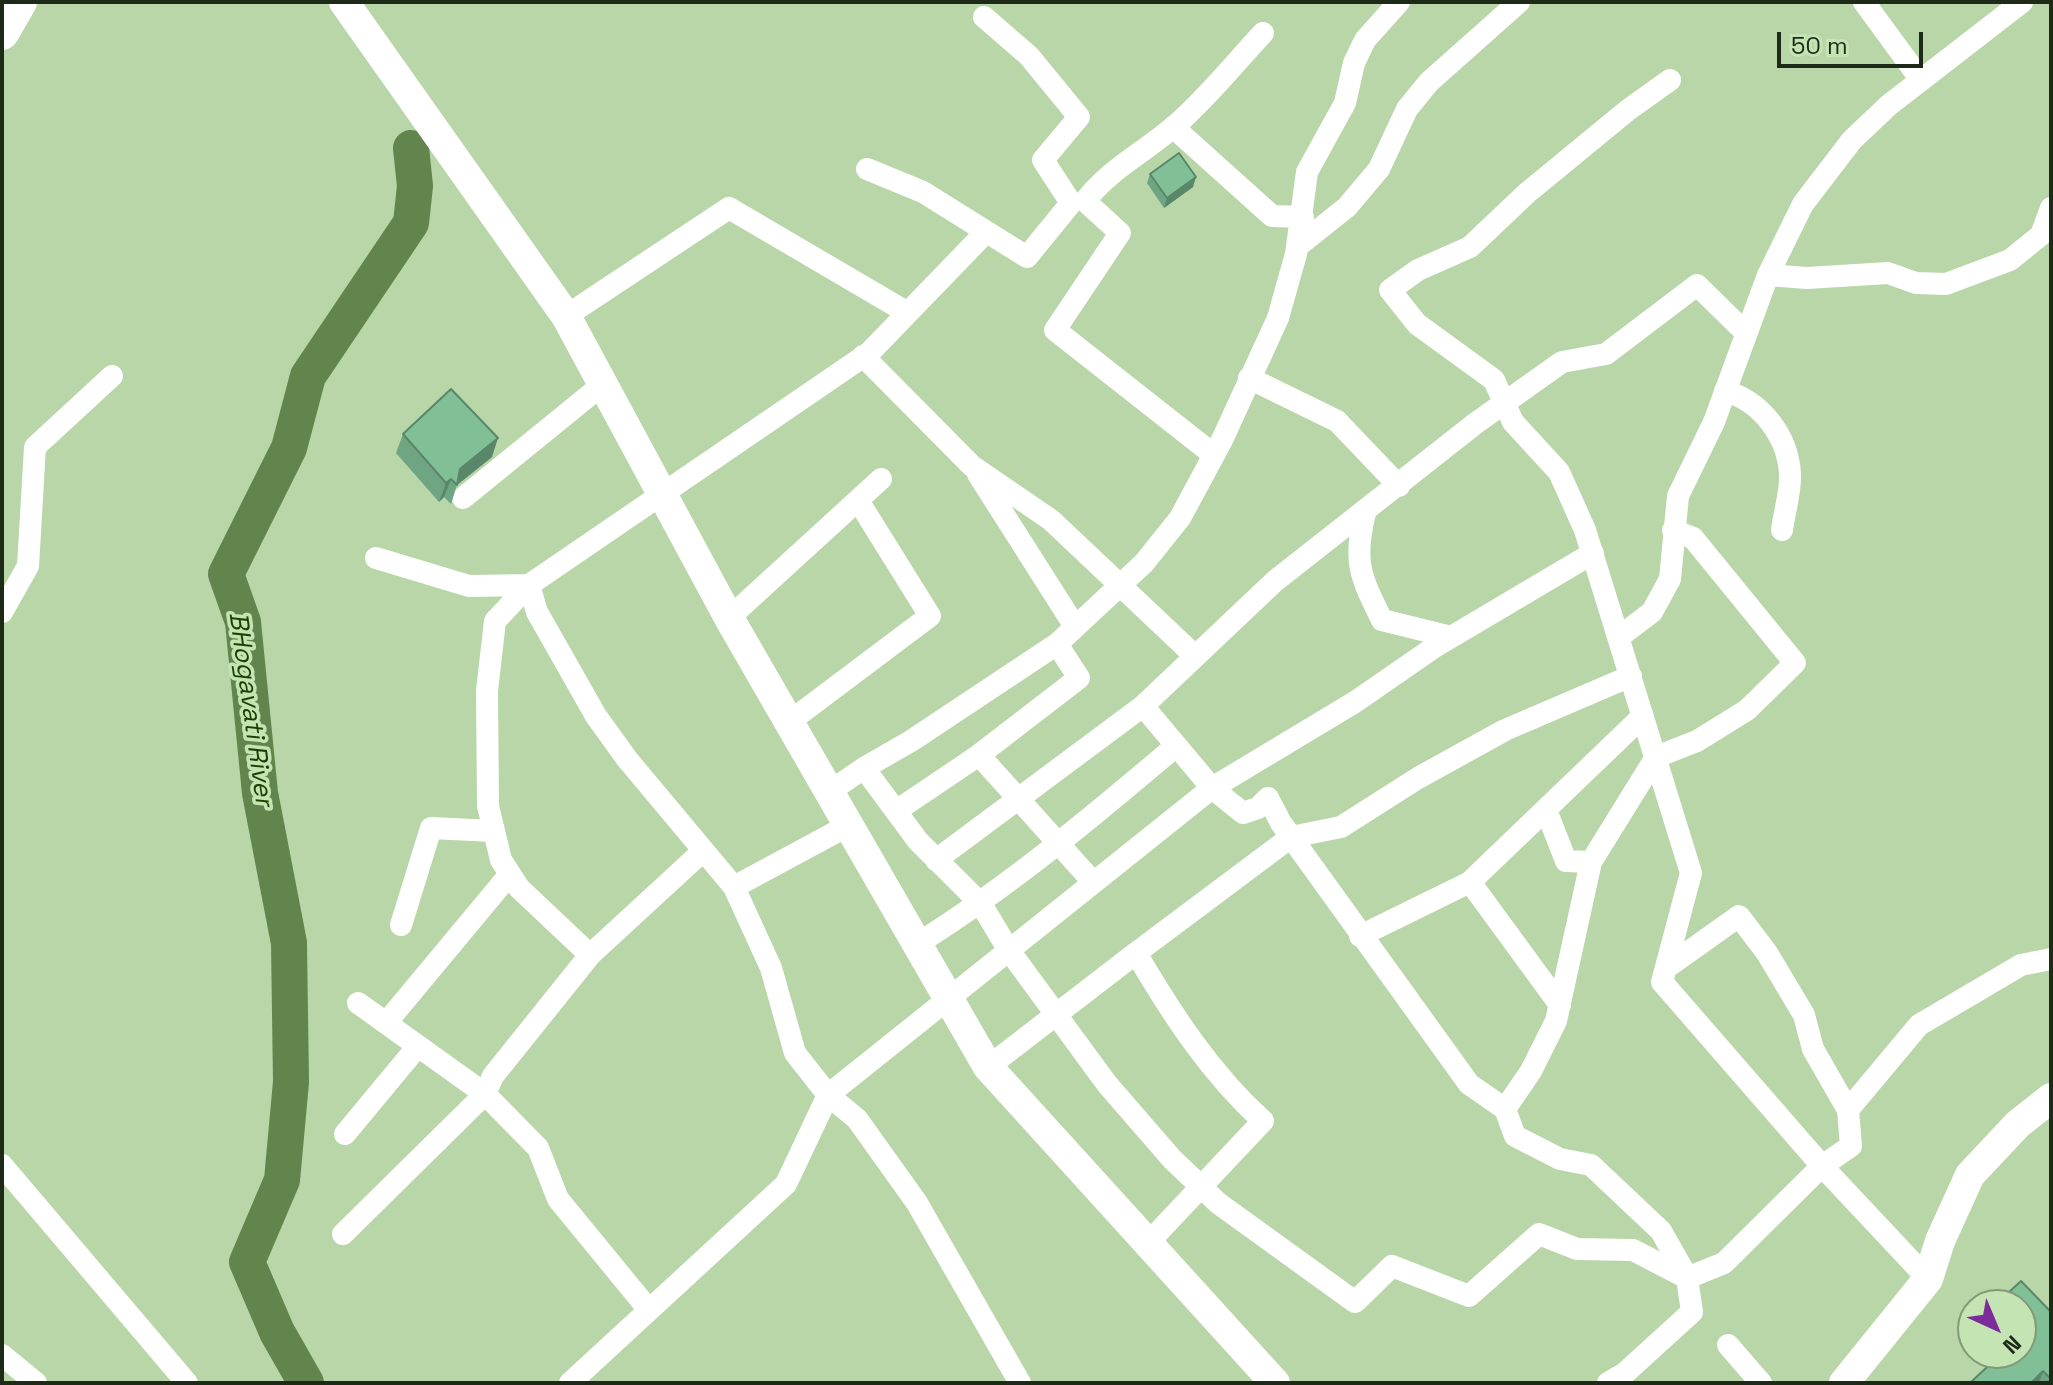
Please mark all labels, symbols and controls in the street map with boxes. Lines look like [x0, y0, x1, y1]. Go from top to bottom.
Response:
scale bar [1781, 16, 1927, 66]
text: 50 m [1791, 30, 1848, 61]
water label: BHogavati River [221, 610, 279, 808]
north arrow [1957, 1289, 2037, 1369]
text: N [1997, 1330, 2027, 1360]

